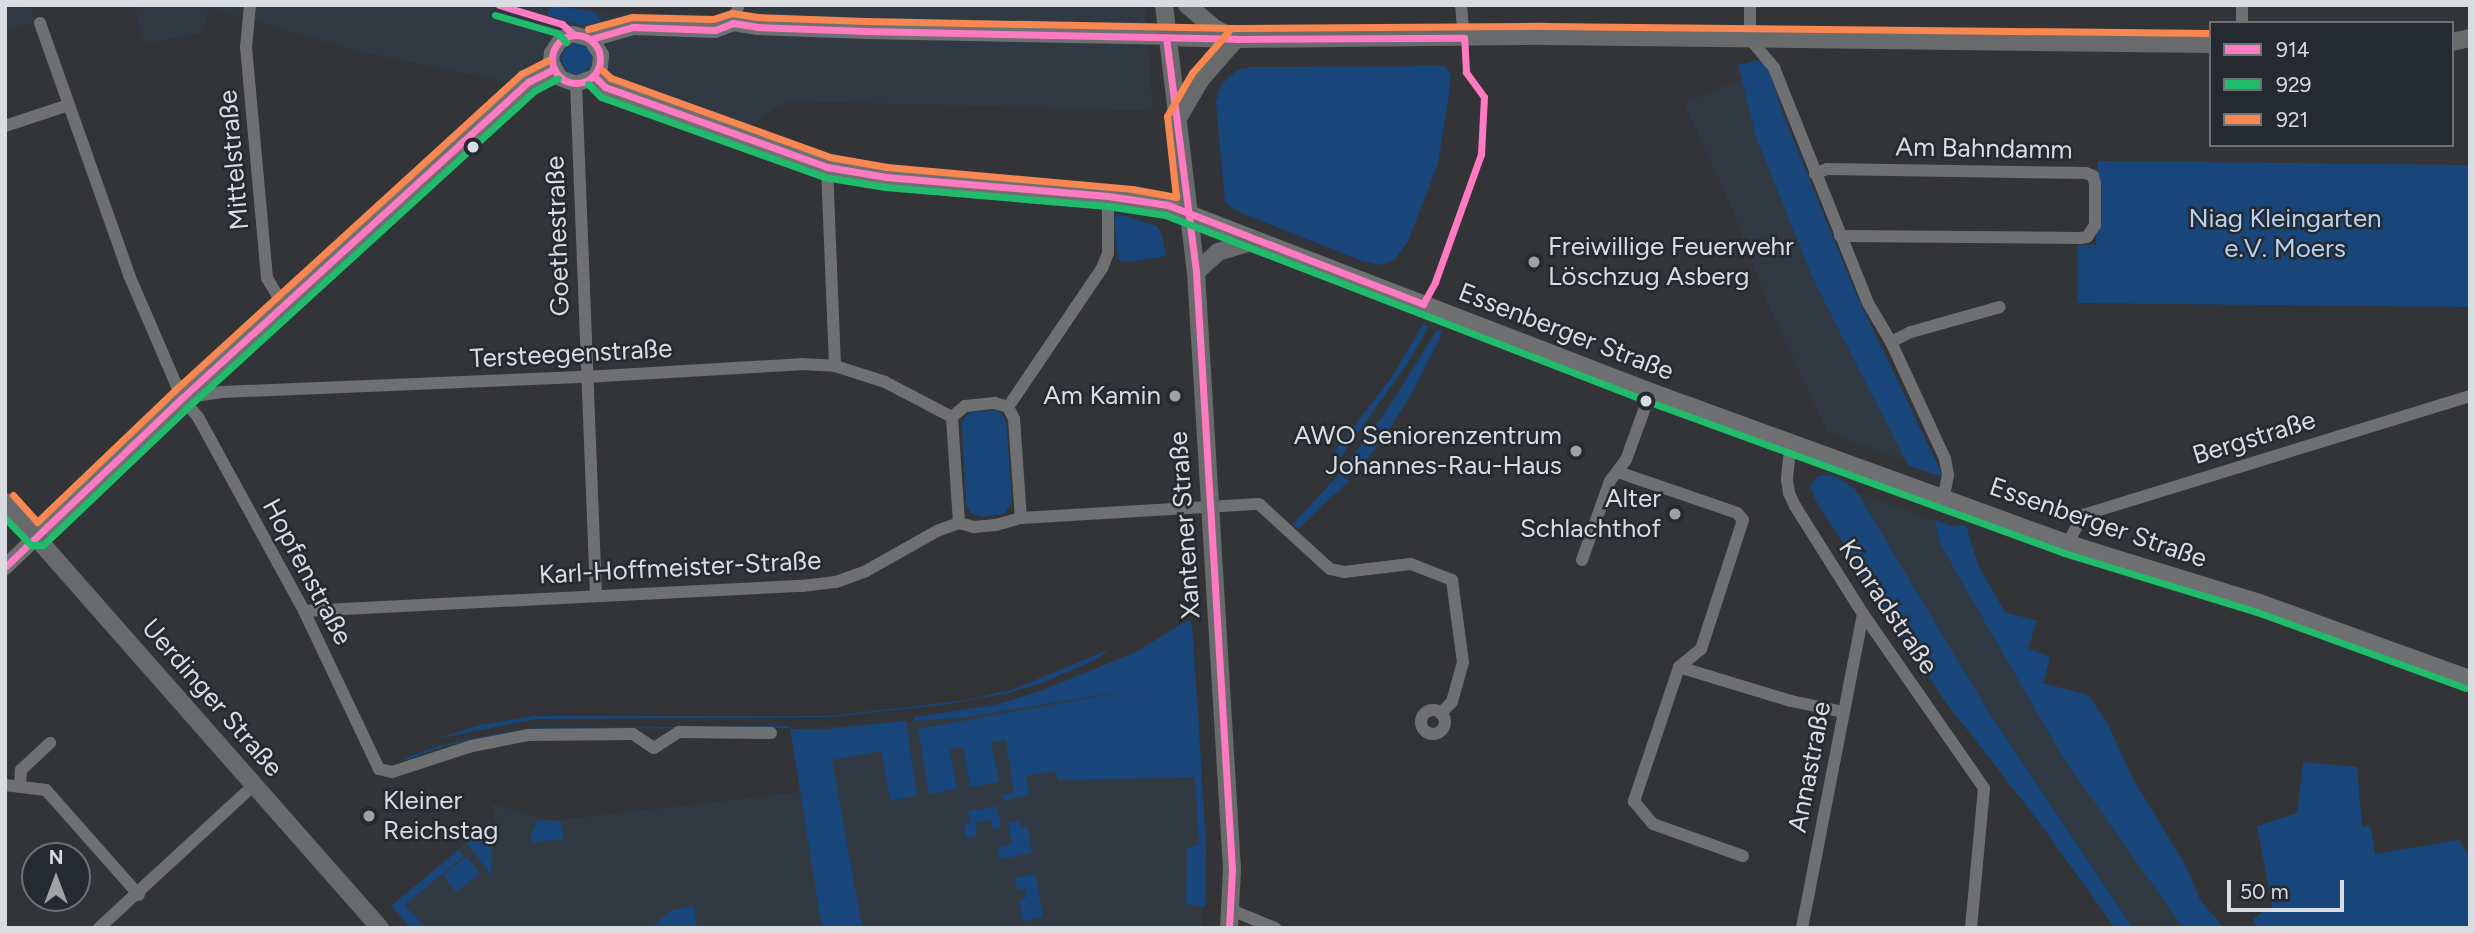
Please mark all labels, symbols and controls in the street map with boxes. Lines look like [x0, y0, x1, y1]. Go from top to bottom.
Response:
legend [2209, 21, 2454, 147]
text: 914 [2276, 37, 2310, 62]
text: 929 [2276, 72, 2312, 97]
street label: Mittelstraße [212, 89, 256, 231]
text: 921 [2276, 107, 2308, 132]
street label: Am Bahndamm [1895, 132, 2073, 166]
unlabelled marker [466, 140, 480, 154]
street label: Goethestraße [540, 155, 576, 317]
park label: Niag Kleingarten e.V. Moers [2188, 203, 2382, 264]
place label: Freiwillige Feuerwehr Löschzug Asberg [1548, 231, 1794, 292]
marker: Freiwillige Feuerwehr Löschzug Asberg [1526, 254, 1542, 270]
street label: Essenberger Straße [1454, 277, 1678, 387]
street label: Tersteegenstraße [469, 333, 673, 375]
place label: Am Kamin [1043, 380, 1161, 412]
marker: Am Kamin [1167, 388, 1183, 404]
unlabelled marker [1639, 394, 1653, 408]
street label: Bergstraße [2189, 405, 2319, 471]
place label: AWO Seniorenzentrum Johannes-Rau-Haus [1294, 420, 1562, 481]
street label: Xantener Straße [1163, 430, 1207, 620]
marker: AWO Seniorenzentrum Johannes-Rau-Haus [1568, 443, 1584, 459]
street label: Essenberger Straße [1985, 471, 2211, 575]
place label: Alter Schlachthof [1520, 483, 1661, 544]
street label: Hopfenstraße [255, 494, 359, 650]
marker: Alter Schlachthof [1667, 506, 1683, 522]
street label: Konradstraße [1832, 534, 1944, 680]
street label: Karl-Hoffmeister-Straße [538, 545, 822, 591]
street label: Uerdinger Straße [135, 613, 289, 783]
street label: Annastraße [1782, 699, 1838, 835]
place label: Kleiner Reichstag [383, 785, 498, 846]
marker: Kleiner Reichstag [361, 808, 377, 824]
north arrow [21, 842, 91, 912]
text: N [49, 846, 63, 869]
scale bar [2230, 866, 2347, 910]
text: 50 m [2240, 879, 2289, 904]

